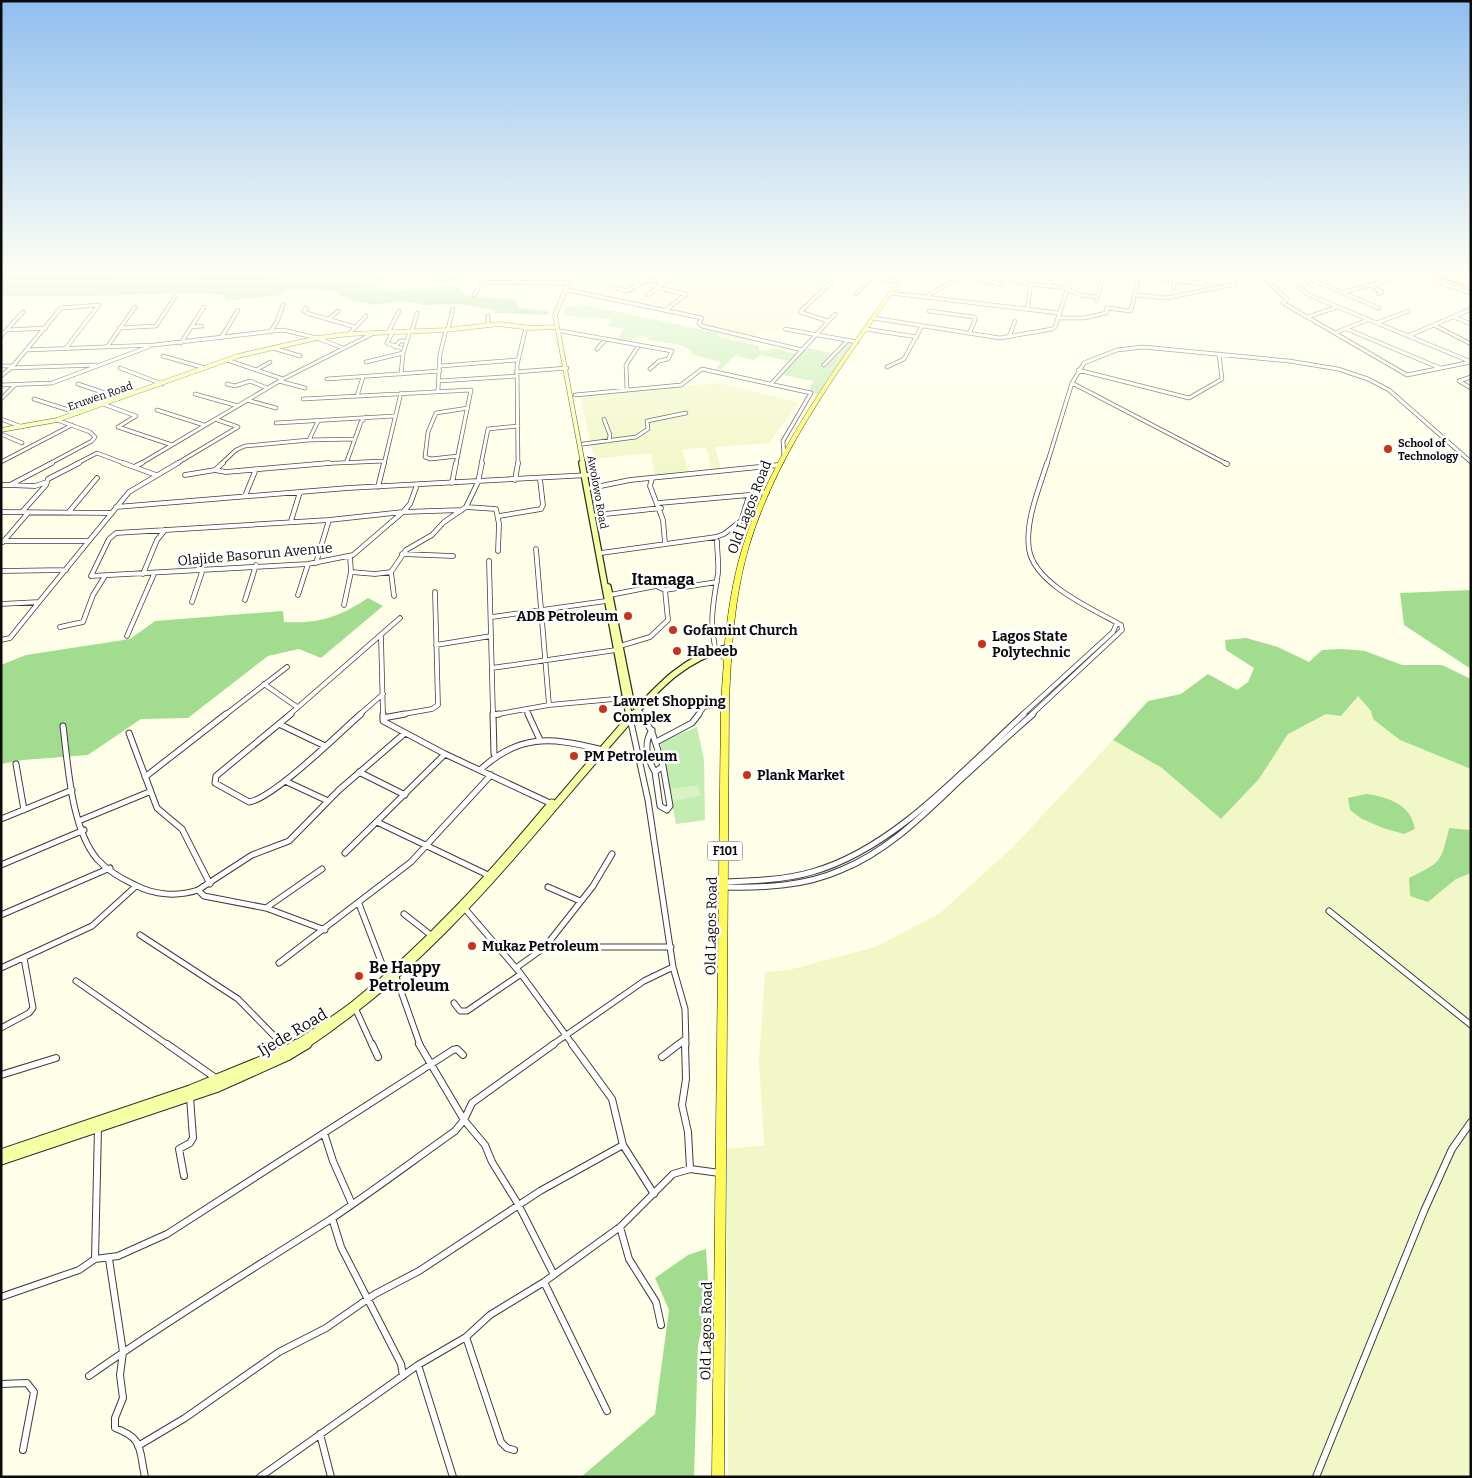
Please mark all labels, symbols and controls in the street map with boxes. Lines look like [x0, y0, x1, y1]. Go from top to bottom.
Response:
street label: Eruwen Road [66, 379, 135, 414]
place label: School of Technology [1398, 437, 1459, 463]
marker: School of Technology [1382, 443, 1394, 455]
street label: Awolowo Road [585, 454, 610, 530]
street label: Old Lagos Road [724, 458, 775, 556]
street label: Olajide Basorun Avenue [177, 539, 333, 570]
district label: Itamaga [631, 570, 695, 589]
place label: ADB Petroleum [516, 608, 619, 625]
marker: ADB Petroleum [622, 610, 634, 622]
place label: Gofamint Church [683, 622, 798, 639]
marker: Gofamint Church [667, 624, 679, 636]
place label: Lagos State Polytechnic [992, 628, 1070, 661]
marker: Lagos State Polytechnic [976, 638, 988, 650]
place label: Habeeb [687, 643, 738, 660]
marker: Habeeb [671, 645, 683, 657]
place label: Lawret Shopping Complex [613, 693, 726, 726]
marker: Lawret Shopping Complex [597, 703, 609, 715]
place label: PM Petroleum [584, 748, 678, 765]
marker: PM Petroleum [568, 750, 580, 762]
place label: Plank Market [757, 767, 845, 784]
marker: Plank Market [741, 769, 753, 781]
road number: F101 [708, 841, 742, 860]
street label: Old Lagos Road [702, 876, 721, 976]
place label: Mukaz Petroleum [482, 938, 599, 955]
marker: Mukaz Petroleum [466, 940, 478, 952]
place label: Be Happy Petroleum [369, 958, 450, 995]
marker: Be Happy Petroleum [353, 970, 365, 982]
street label: Ijede Road [254, 1004, 331, 1061]
street label: Old Lagos Road [697, 1281, 716, 1381]

